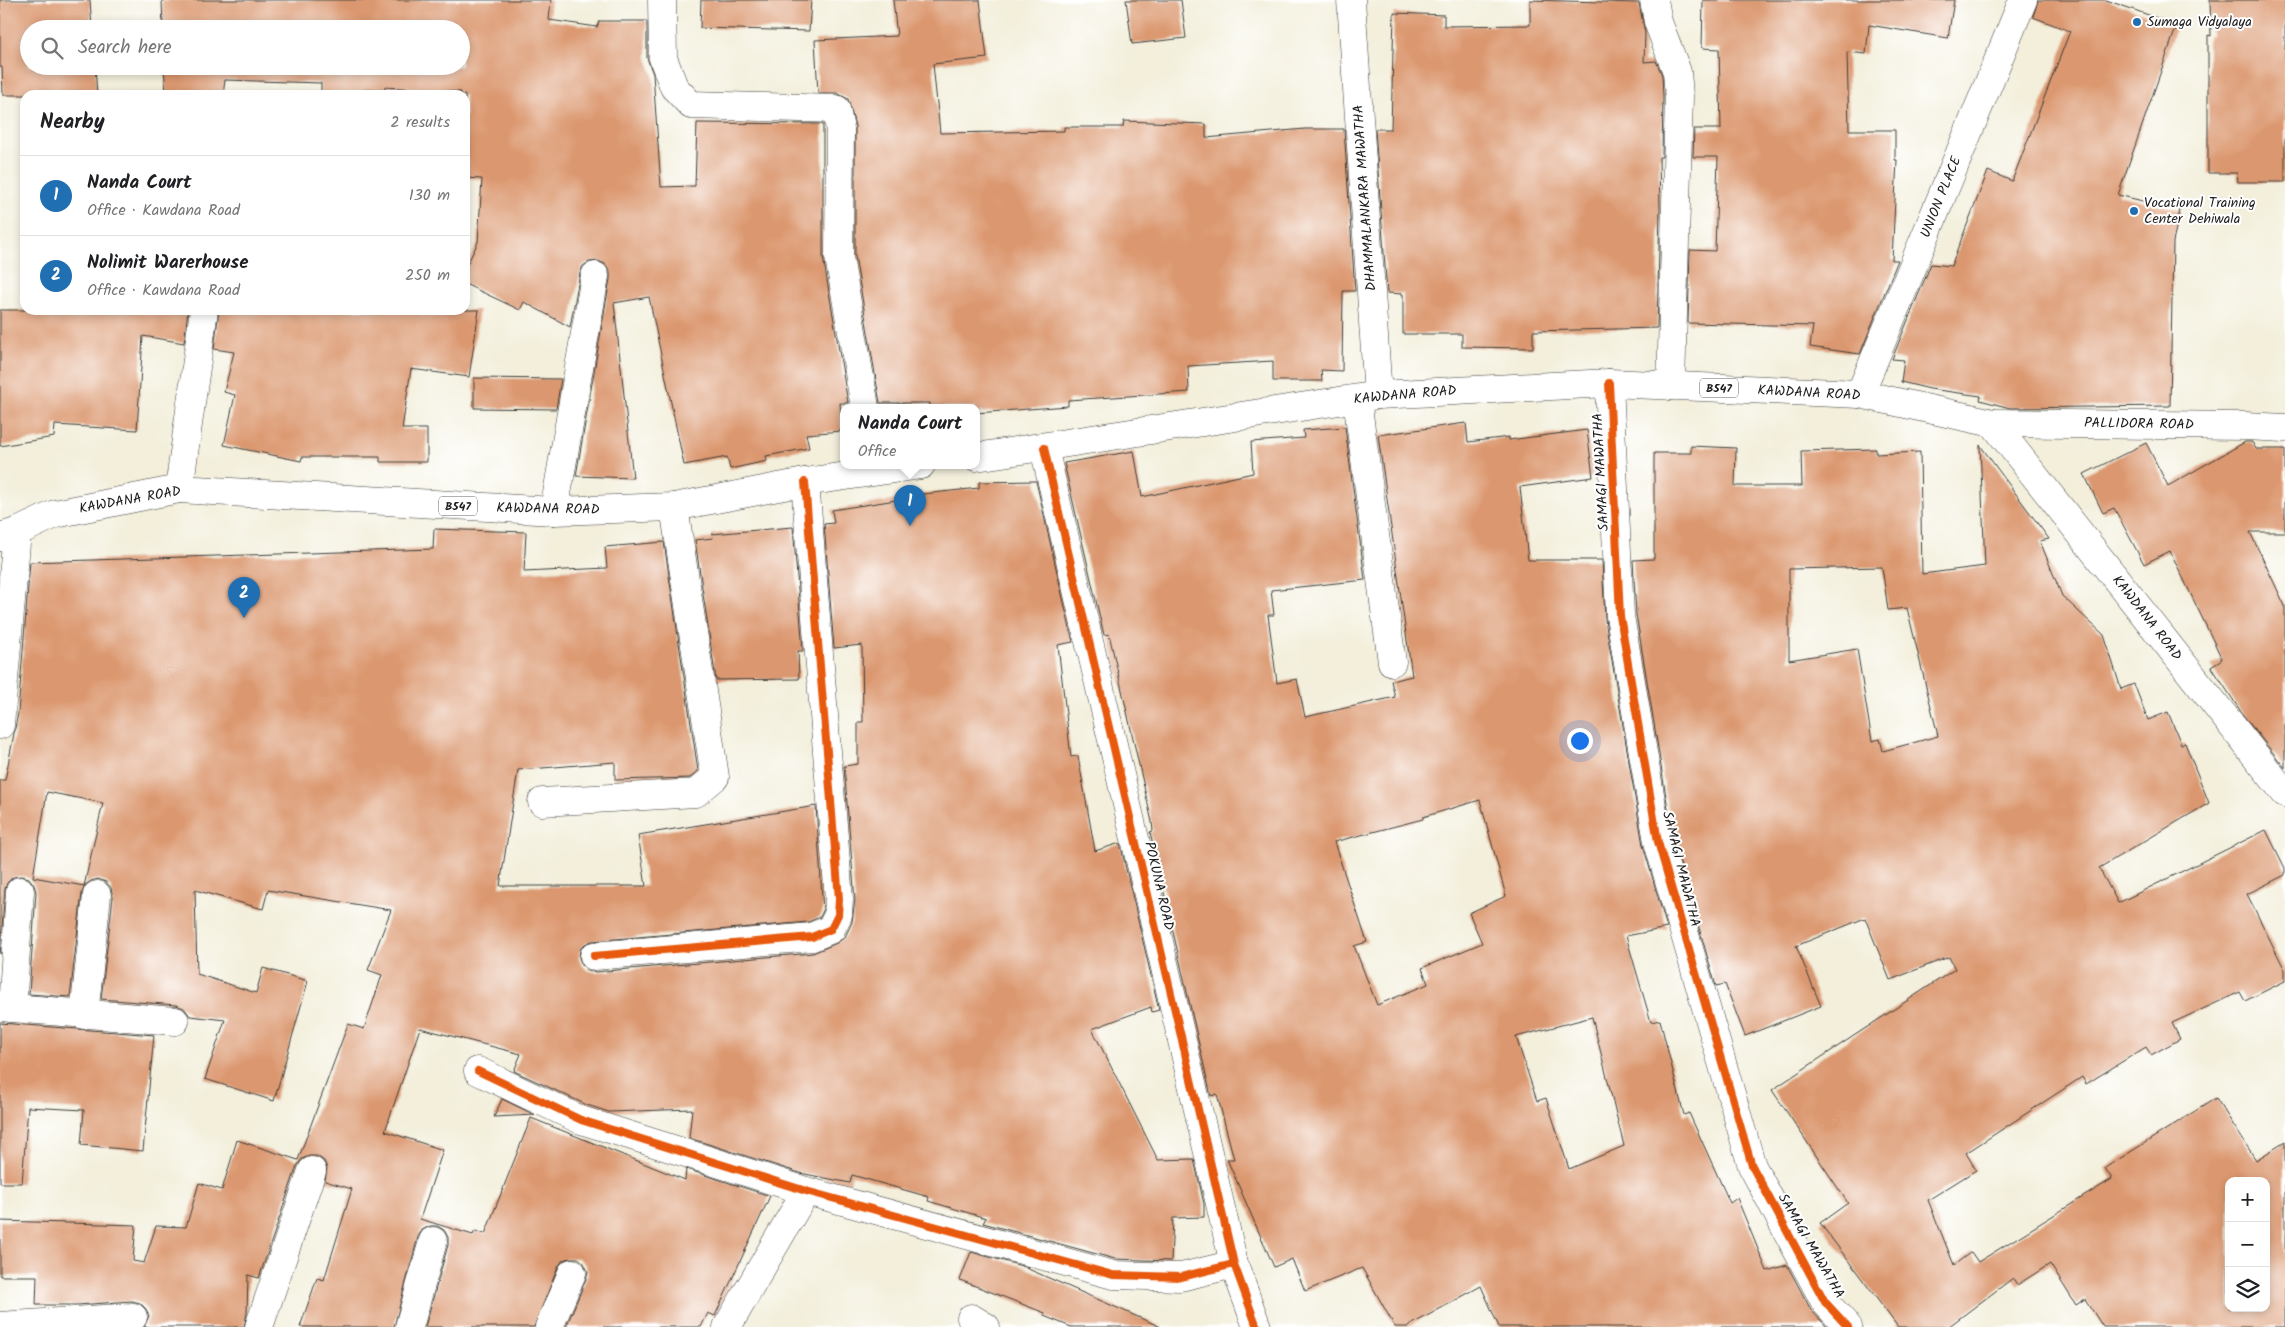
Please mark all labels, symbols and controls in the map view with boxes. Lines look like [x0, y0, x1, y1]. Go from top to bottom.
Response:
place label: Sumaga Vidyalaya [2147, 11, 2252, 33]
marker: Sumaga Vidyalaya [2131, 16, 2143, 28]
search box [20, 20, 470, 75]
text: Search here [78, 33, 172, 63]
icon: search [38, 34, 66, 62]
street label: DHAMMALANKARA MAWATHA [1348, 104, 1382, 292]
text: Nearby [40, 106, 105, 139]
text: 2 results [390, 110, 450, 135]
street label: UNION PLACE [1915, 152, 1968, 241]
text: Nanda Court [87, 168, 192, 198]
text: 1 [54, 183, 58, 208]
text: 130 m [409, 183, 450, 208]
place label: Vocational Training Center Dehiwala [2144, 192, 2256, 230]
text: Office · Kawdana Road [87, 198, 240, 223]
marker: Vocational Training Center Dehiwala [2128, 205, 2140, 217]
text: Nolimit Warerhouse [87, 248, 248, 278]
text: 2 [51, 263, 61, 288]
text: 250 m [405, 263, 450, 288]
text: Office · Kawdana Road [87, 278, 240, 303]
road number: B547 [1700, 378, 1738, 398]
street label: KAWDANA ROAD [1757, 379, 1861, 407]
street label: KAWDANA ROAD [1353, 380, 1457, 410]
popup [840, 404, 980, 469]
text: Nanda Court [858, 409, 962, 439]
street label: SAMAGI MAWATHA [1587, 412, 1615, 532]
street label: PALLIDORA ROAD [2084, 412, 2194, 436]
text: Office [858, 439, 896, 464]
street label: KAWDANA ROAD [77, 480, 183, 520]
pin: 1 [894, 485, 926, 526]
road number: B547 [439, 496, 477, 516]
street label: KAWDANA ROAD [496, 497, 600, 521]
street label: KAWDANA ROAD [2107, 571, 2187, 665]
pin: 2 [228, 577, 260, 618]
your location [1567, 728, 1593, 754]
street label: SAMAGI MAWATHA [1656, 809, 1706, 929]
street label: POKUNA ROAD [1138, 839, 1180, 933]
map controls [2225, 1177, 2270, 1312]
button: + [2225, 1177, 2270, 1222]
street label: SAMAGI MAWATHA [1772, 1189, 1850, 1303]
button: − [2225, 1222, 2270, 1267]
button: layers [2225, 1267, 2270, 1312]

